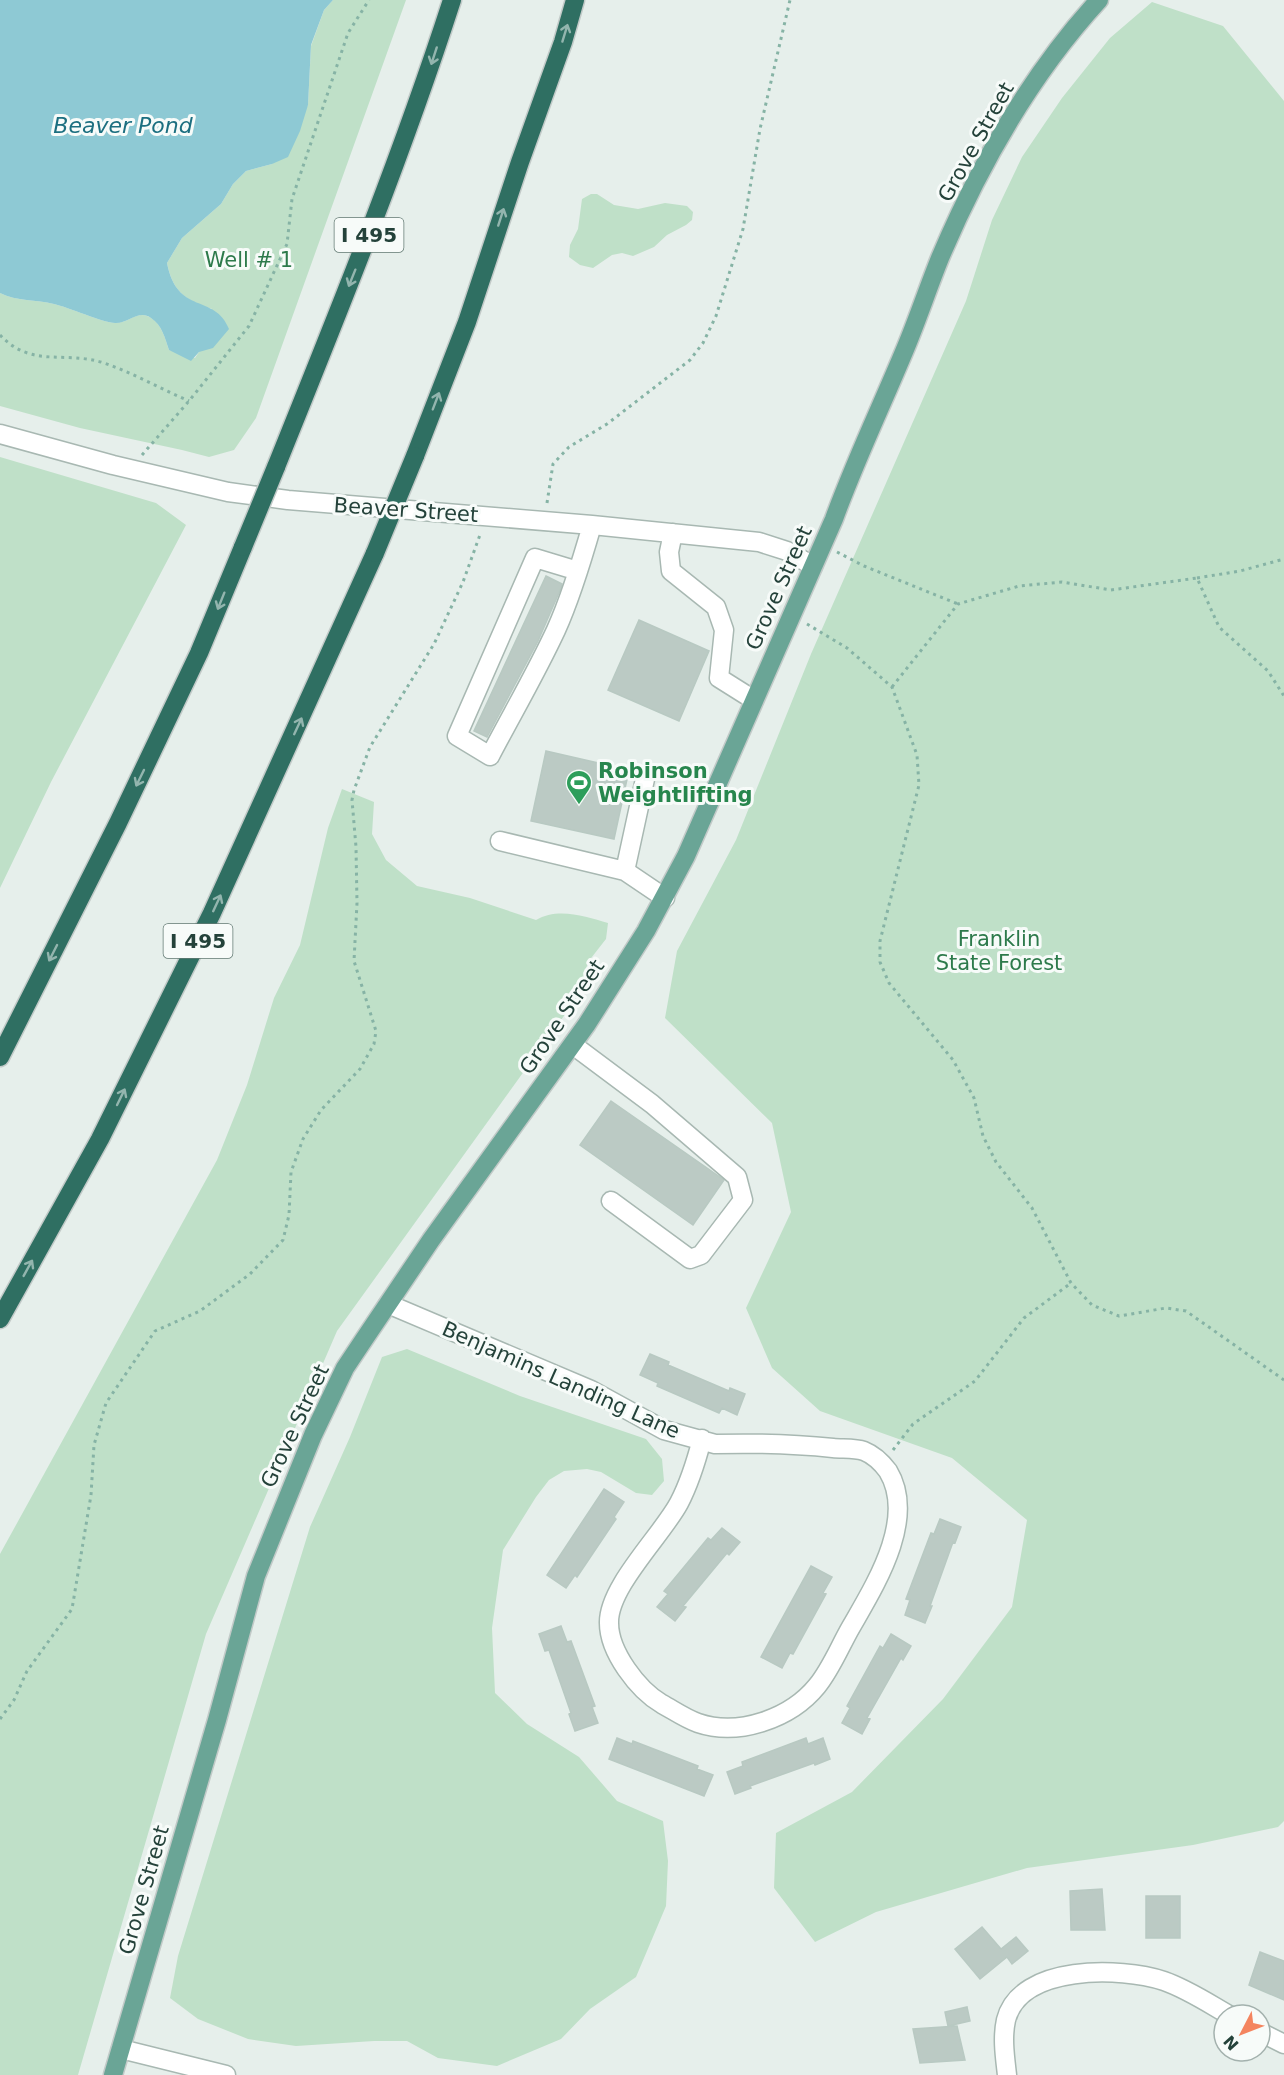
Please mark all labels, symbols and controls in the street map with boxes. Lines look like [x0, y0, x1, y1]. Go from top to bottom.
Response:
one-way arrow [560, 24, 571, 43]
one-way arrow [428, 46, 439, 65]
street label: Grove Street [933, 78, 1019, 206]
water label: Beaver Pond [53, 113, 194, 138]
one-way arrow [497, 208, 508, 227]
road number: I 495 [334, 218, 404, 252]
park label: Well # 1 [205, 248, 293, 272]
one-way arrow [346, 268, 357, 287]
one-way arrow [432, 392, 443, 411]
street label: Beaver Street [333, 493, 479, 527]
street label: Grove Street [741, 522, 817, 654]
one-way arrow [215, 592, 226, 610]
one-way arrow [293, 717, 304, 735]
place label: Robinson Weightlifting [598, 759, 753, 807]
sports icon: Robinson Weightlifting [564, 768, 594, 806]
one-way arrow [133, 769, 145, 787]
one-way arrow [212, 894, 223, 912]
road number: I 495 [164, 924, 232, 958]
park label: Franklin State Forest [936, 927, 1062, 975]
one-way arrow [46, 944, 58, 962]
street label: Grove Street [515, 955, 609, 1079]
one-way arrow [116, 1088, 127, 1106]
one-way arrow [23, 1260, 35, 1277]
street label: Benjamins Landing Lane [438, 1317, 684, 1443]
street label: Grove Street [256, 1361, 334, 1491]
street label: Grove Street [114, 1823, 174, 1957]
north arrow [1212, 2003, 1272, 2063]
text: N [1220, 2031, 1243, 2054]

